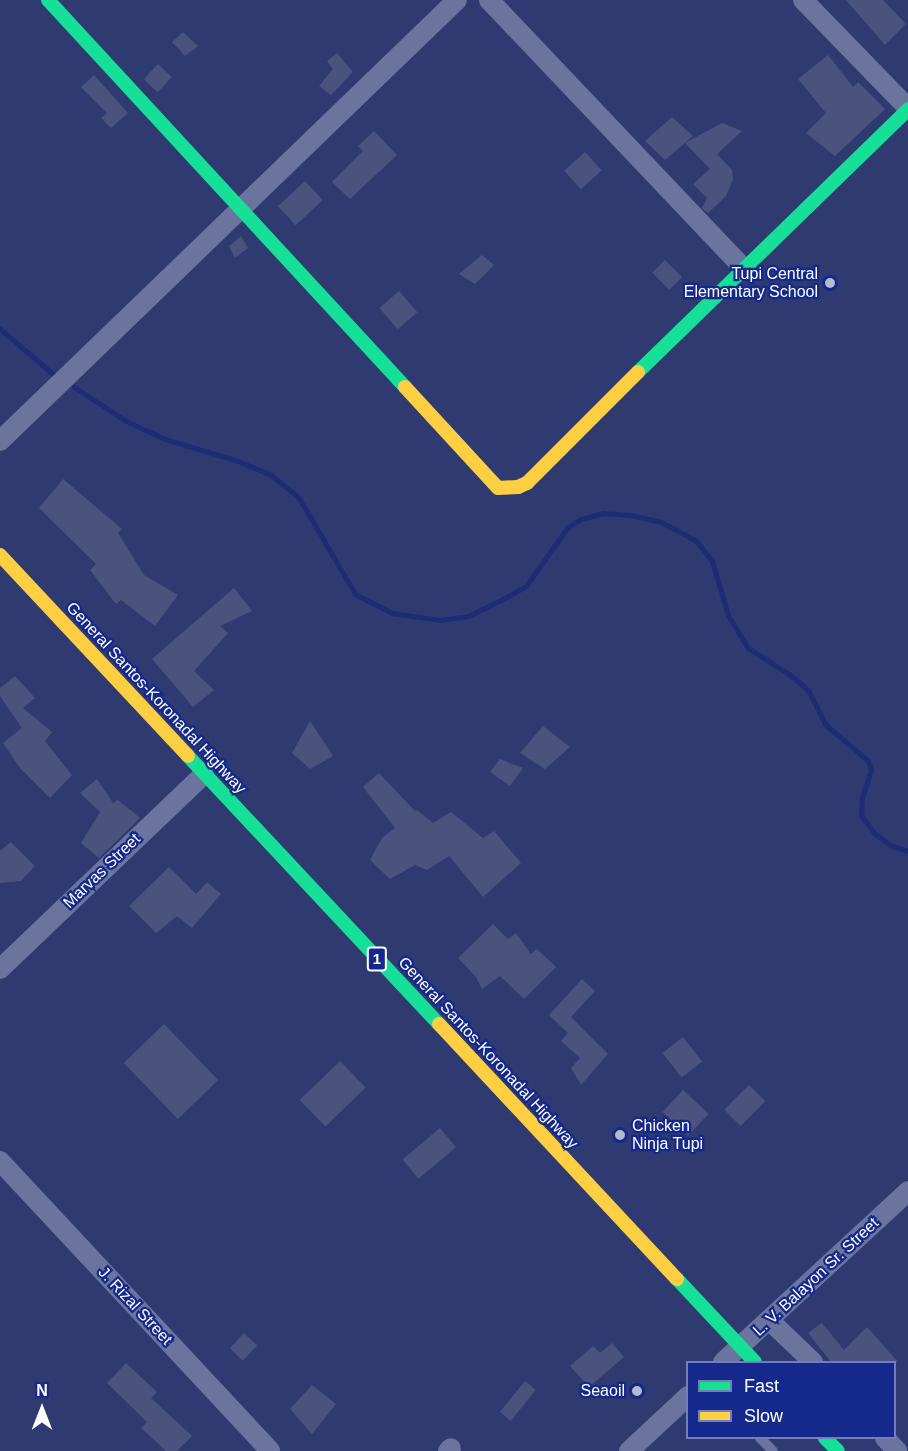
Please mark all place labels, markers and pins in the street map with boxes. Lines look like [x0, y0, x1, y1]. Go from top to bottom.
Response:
place label: Tupi Central Elementary School [684, 264, 818, 302]
marker: Tupi Central Elementary School [823, 276, 837, 290]
place label: Chicken Ninja Tupi [632, 1116, 703, 1154]
marker: Chicken Ninja Tupi [613, 1128, 627, 1142]
place label: Seaoil [581, 1381, 625, 1401]
marker: Seaoil [630, 1384, 644, 1398]

